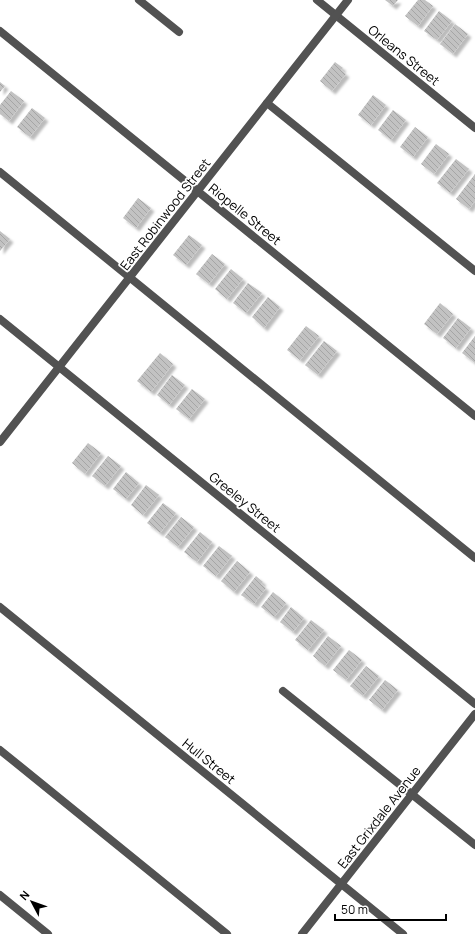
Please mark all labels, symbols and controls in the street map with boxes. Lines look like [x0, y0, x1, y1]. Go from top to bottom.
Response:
street label: Orleans Street [364, 21, 444, 89]
street label: East Robinwood Street [116, 154, 214, 274]
street label: Riopelle Street [205, 179, 285, 249]
street label: Greeley Street [206, 468, 284, 536]
street label: Hull Street [179, 734, 239, 788]
street label: East Grixdale Avenue [333, 762, 425, 872]
north arrow [12, 882, 52, 922]
text: N [16, 887, 32, 903]
scale bar [335, 896, 446, 922]
text: 50 m [341, 901, 368, 918]

